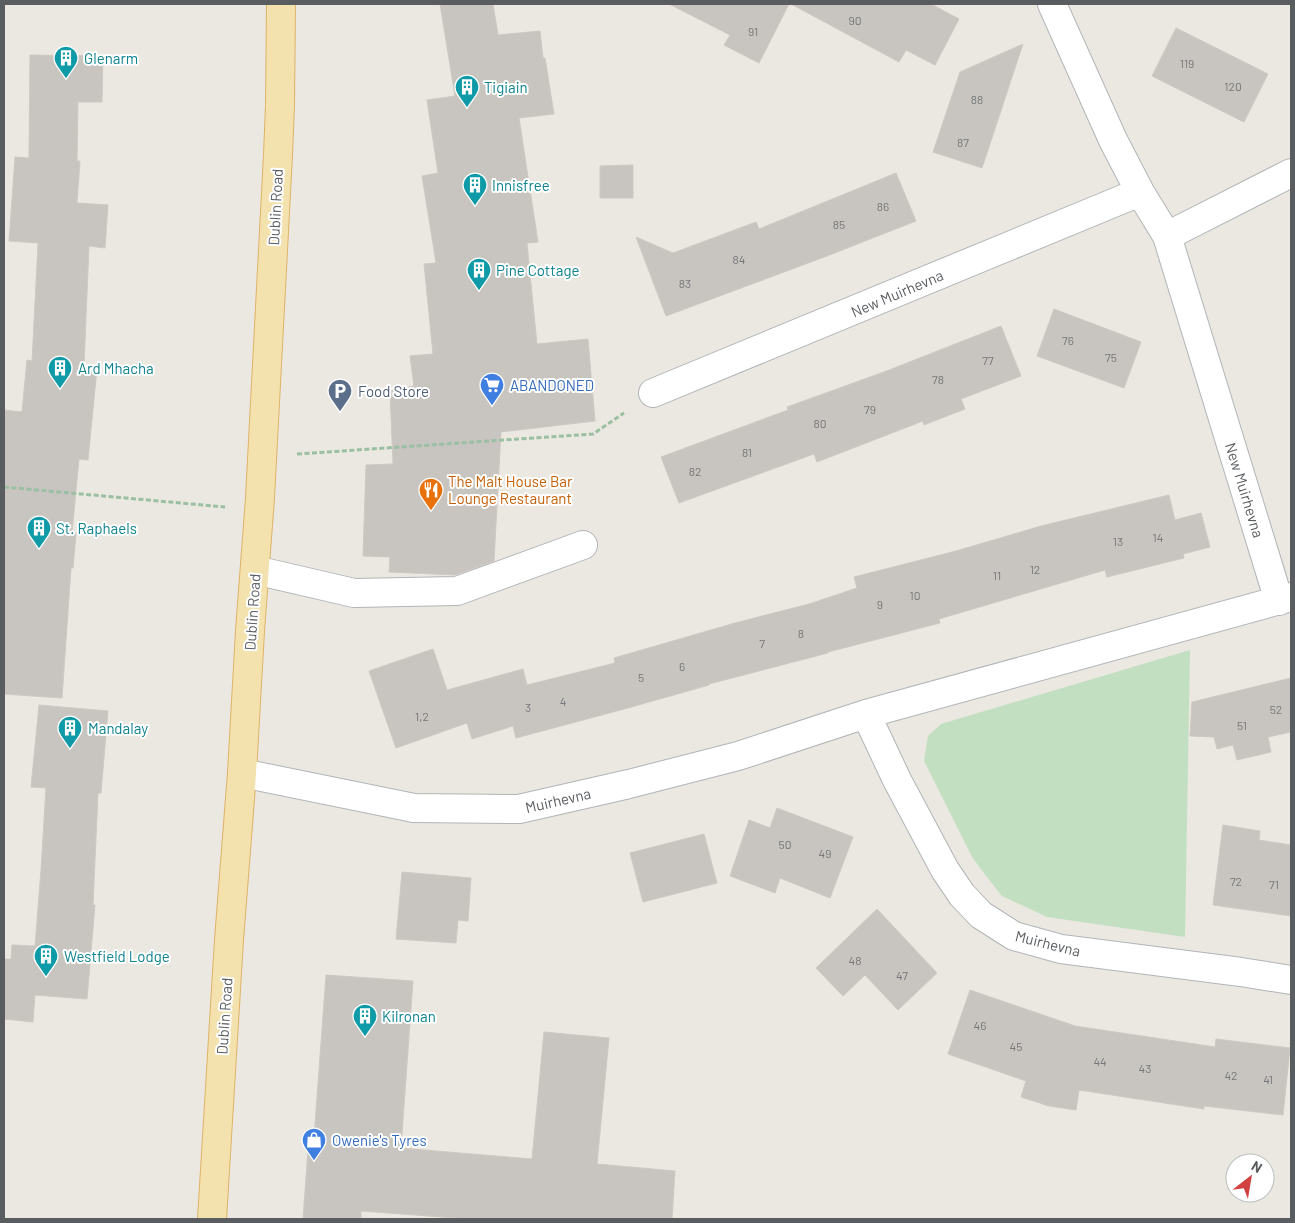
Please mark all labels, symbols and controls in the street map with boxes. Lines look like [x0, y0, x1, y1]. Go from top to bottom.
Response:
house number: 90 [848, 13, 862, 27]
house number: 91 [748, 24, 758, 38]
building icon: Glenarm [53, 45, 79, 79]
place label: Glenarm [84, 49, 138, 67]
house number: 119 [1180, 56, 1194, 70]
building icon: Tigiain [454, 74, 480, 108]
place label: Tigiain [484, 78, 528, 96]
house number: 120 [1224, 79, 1242, 93]
house number: 88 [971, 92, 983, 106]
house number: 87 [957, 135, 969, 149]
street label: Dublin Road [264, 168, 286, 246]
building icon: Innisfree [462, 172, 488, 206]
place label: Innisfree [492, 176, 550, 194]
house number: 86 [877, 199, 889, 213]
house number: 85 [833, 217, 845, 231]
house number: 84 [733, 252, 745, 266]
building icon: Pine Cottage [466, 257, 492, 291]
place label: Pine Cottage [496, 261, 579, 279]
street label: New Muirhevna [848, 265, 946, 321]
house number: 83 [679, 276, 691, 290]
house number: 76 [1062, 333, 1074, 347]
house number: 75 [1105, 350, 1117, 364]
house number: 77 [982, 353, 994, 367]
building icon: Ard Mhacha [47, 355, 73, 389]
place label: Ard Mhacha [78, 359, 154, 377]
supermarket icon: ABANDONED [479, 372, 505, 406]
house number: 78 [932, 372, 944, 386]
place label: ABANDONED [510, 376, 594, 394]
parking icon: Food Store [327, 378, 353, 412]
place label: Food Store [358, 382, 429, 400]
house number: 79 [864, 402, 876, 416]
house number: 80 [813, 416, 827, 430]
street label: New Muirhevna [1222, 440, 1268, 540]
house number: 81 [742, 445, 752, 459]
house number: 82 [689, 464, 701, 478]
place label: The Malt House Bar Lounge Restaurant [448, 472, 573, 507]
restaurant icon: The Malt House Bar Lounge Restaurant [418, 477, 444, 511]
building icon: St. Raphaels [26, 515, 52, 549]
place label: St. Raphaels [56, 519, 137, 537]
house number: 14 [1153, 530, 1163, 544]
house number: 13 [1113, 534, 1123, 548]
house number: 12 [1030, 562, 1040, 576]
house number: 11 [993, 568, 1001, 582]
street label: Dublin Road [240, 573, 264, 651]
house number: 10 [910, 588, 920, 602]
house number: 9 [877, 597, 883, 611]
house number: 8 [798, 626, 804, 640]
house number: 7 [759, 636, 765, 650]
house number: 6 [679, 659, 685, 673]
house number: 5 [638, 670, 644, 684]
house number: 4 [560, 694, 566, 708]
house number: 3 [525, 700, 531, 714]
house number: 52 [1270, 702, 1282, 716]
house number: 1,2 [415, 709, 429, 723]
building icon: Mandalay [57, 715, 83, 749]
house number: 51 [1237, 718, 1247, 732]
place label: Mandalay [88, 719, 148, 737]
street label: Muirhevna [523, 784, 593, 816]
house number: 50 [779, 837, 791, 851]
house number: 49 [819, 846, 831, 860]
house number: 72 [1230, 874, 1242, 888]
house number: 71 [1269, 877, 1279, 891]
street label: Muirhevna [1013, 926, 1083, 960]
building icon: Westfield Lodge [33, 943, 59, 977]
place label: Westfield Lodge [64, 947, 170, 965]
house number: 48 [849, 953, 861, 967]
house number: 47 [896, 968, 908, 982]
street label: Dublin Road [212, 977, 236, 1055]
building icon: Kilronan [352, 1003, 378, 1037]
place label: Kilronan [382, 1007, 436, 1025]
house number: 46 [974, 1018, 986, 1032]
house number: 45 [1010, 1039, 1022, 1053]
house number: 44 [1093, 1054, 1107, 1068]
house number: 43 [1139, 1061, 1151, 1075]
house number: 42 [1224, 1068, 1238, 1082]
house number: 41 [1263, 1072, 1273, 1086]
shop icon: Owenie's Tyres [301, 1127, 327, 1161]
place label: Owenie's Tyres [332, 1131, 427, 1149]
north arrow [1225, 1153, 1275, 1203]
text: N [1249, 1157, 1265, 1176]

